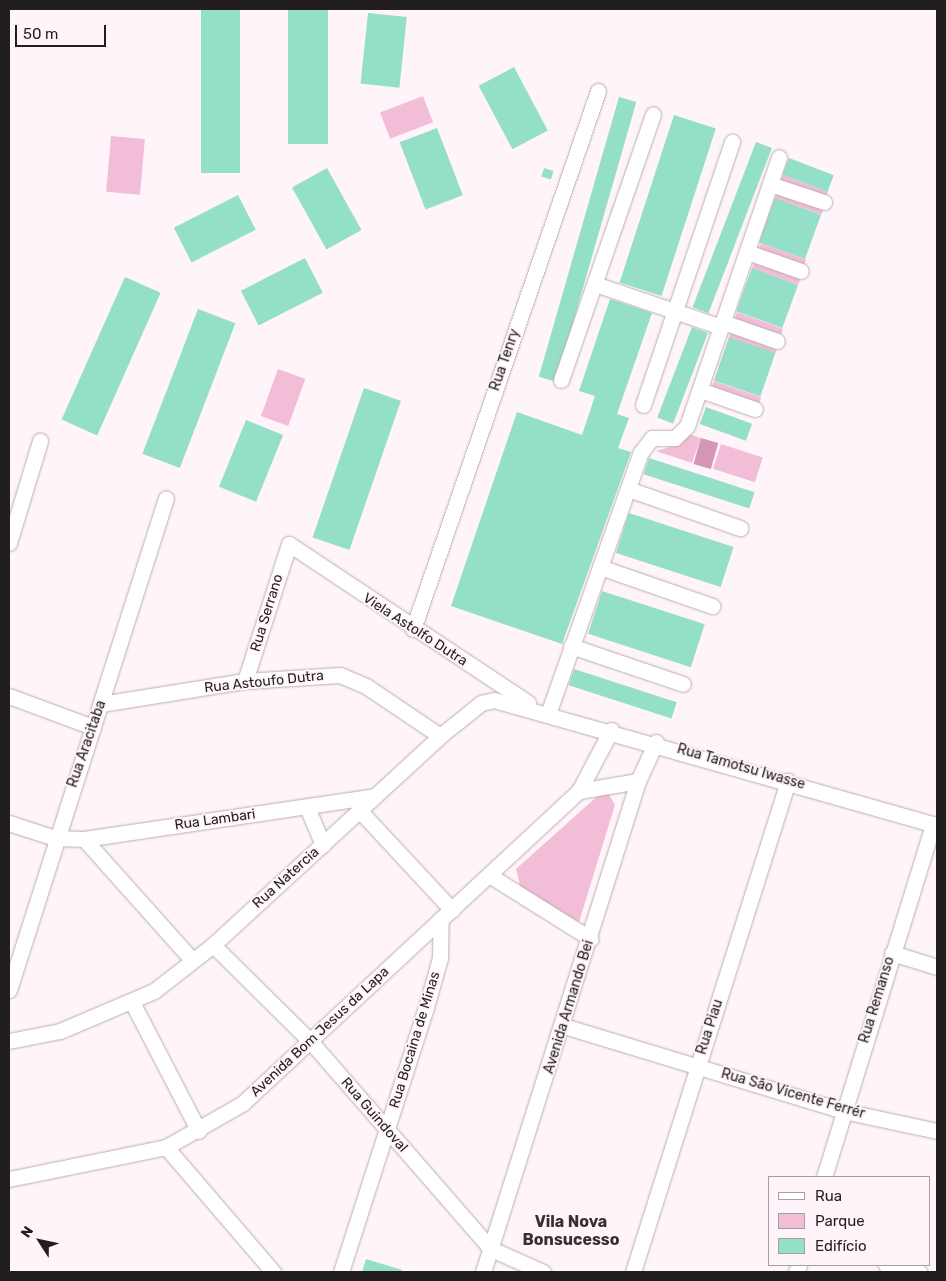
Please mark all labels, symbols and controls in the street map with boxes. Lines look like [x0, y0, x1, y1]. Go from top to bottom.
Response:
scale bar [18, 15, 109, 47]
text: 50 m [23, 25, 58, 43]
street label: Rua Tenry [486, 327, 524, 393]
street label: Rua Serrano [247, 572, 287, 654]
street label: Viela Astolfo Dutra [359, 590, 471, 670]
street label: Rua Astoufo Dutra [203, 667, 325, 697]
street label: Rua Aracitaba [64, 698, 110, 790]
street label: Rua Tamotsu Iwasse [675, 741, 807, 793]
street label: Rua Lambari [173, 806, 257, 834]
street label: Rua Natercia [249, 844, 323, 912]
street label: Avenida Armando Bei [541, 938, 597, 1076]
street label: Rua Remanso [856, 955, 898, 1045]
street label: Avenida Bom Jesus da Lapa [247, 963, 393, 1101]
street label: Rua Bocaina de Minas [386, 970, 444, 1110]
street label: Rua Piau [693, 997, 727, 1057]
street label: Rua São Vicente Ferrér [719, 1065, 867, 1123]
street label: Rua Guindoval [337, 1074, 411, 1156]
legend [768, 1176, 931, 1266]
text: Rua [815, 1187, 842, 1205]
district label: Vila Nova Bonsucesso [523, 1212, 619, 1250]
text: Parque [815, 1212, 865, 1230]
north arrow [15, 1216, 65, 1266]
text: N [17, 1223, 37, 1241]
text: Edifício [815, 1237, 867, 1255]

